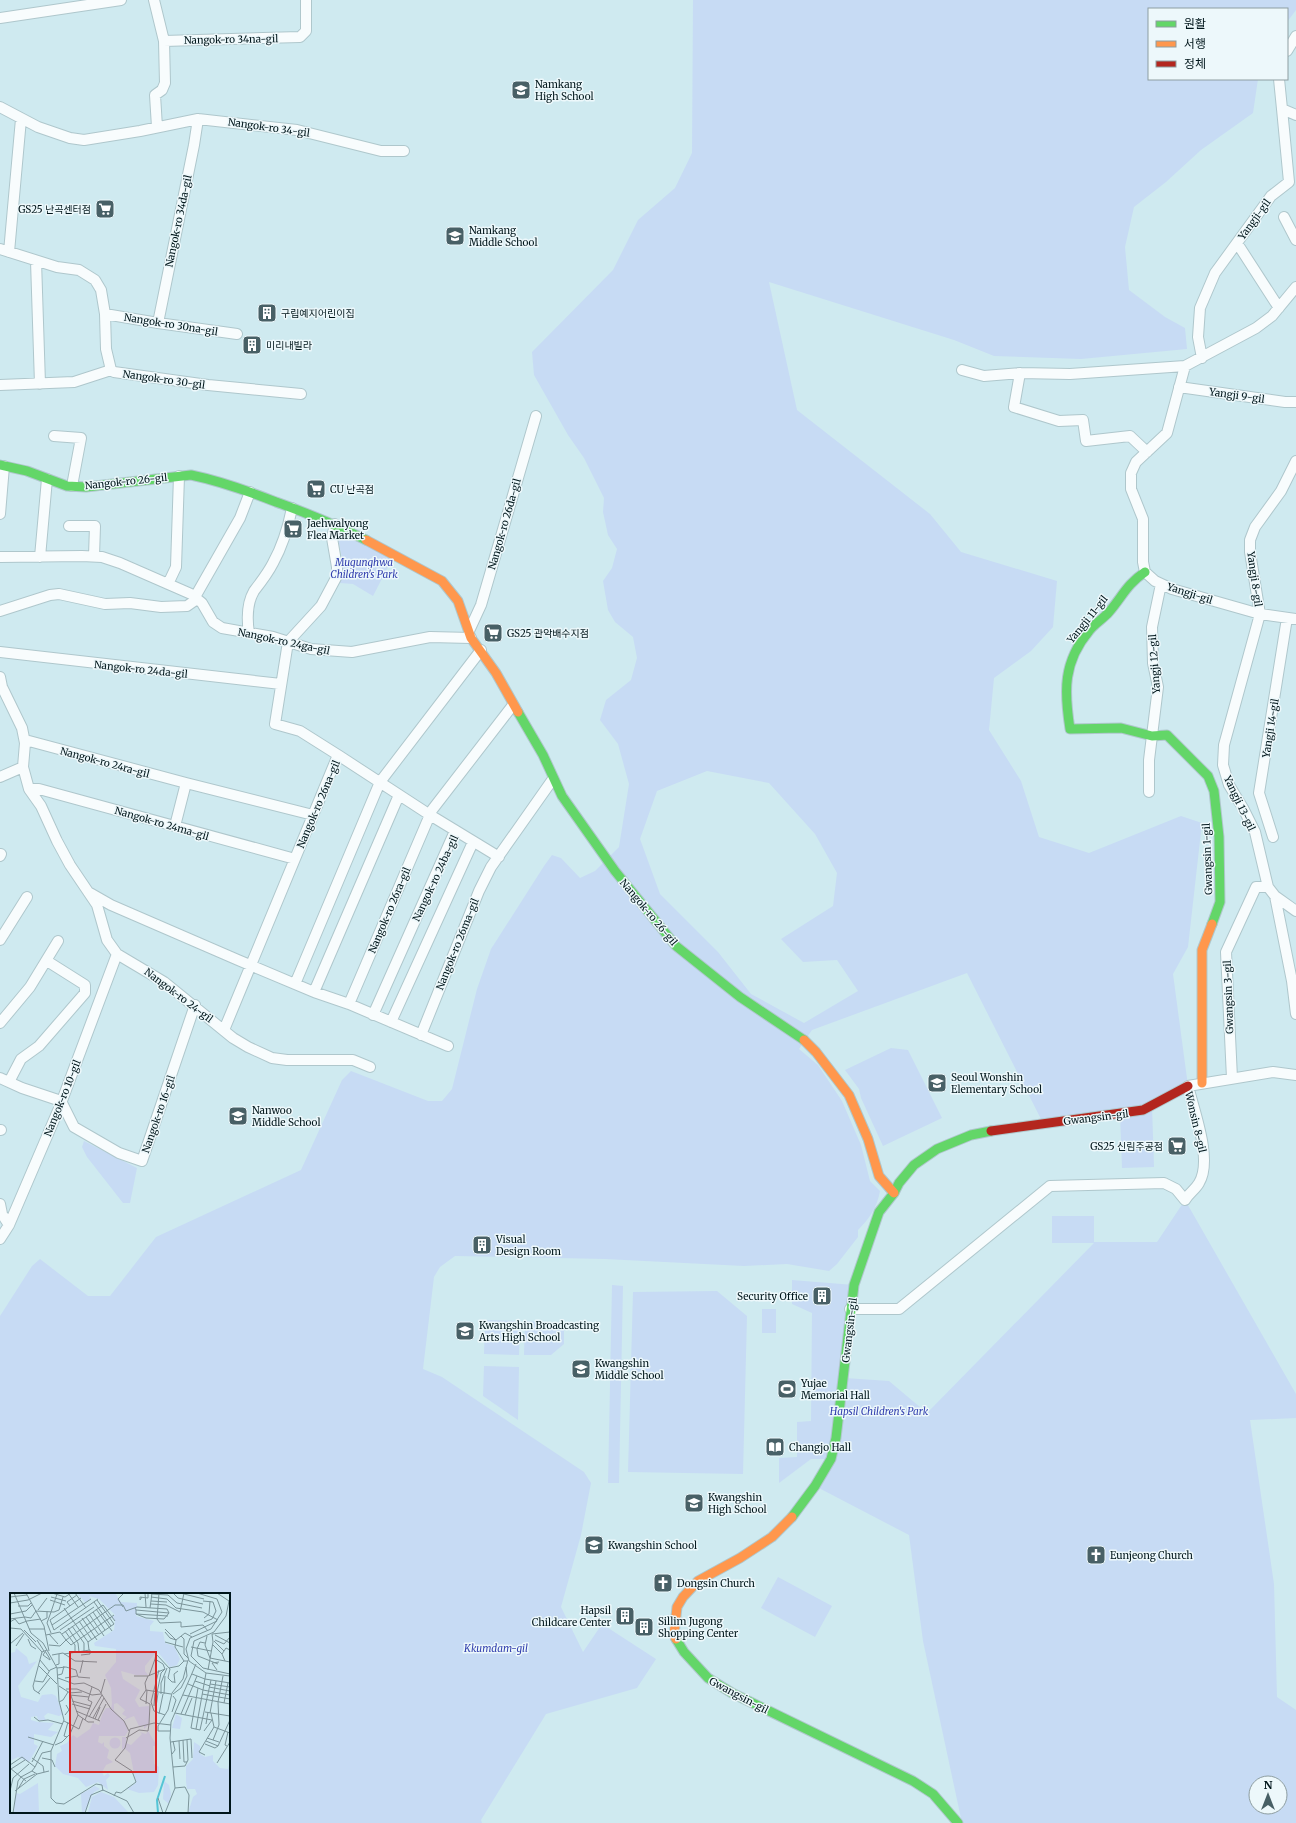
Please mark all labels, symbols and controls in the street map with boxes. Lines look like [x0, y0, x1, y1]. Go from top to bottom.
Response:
legend [1148, 8, 1288, 80]
text: 원활 [1184, 16, 1206, 31]
street label: Nangok-ro 34na-gil [184, 32, 278, 47]
text: 서행 [1184, 36, 1206, 51]
text: 정체 [1184, 56, 1206, 71]
place label: Namkang High School [535, 78, 594, 103]
school or university icon: Namkang High School [510, 79, 532, 101]
street label: Nangok-ro 34-gil [227, 115, 311, 140]
street label: Nangok-ro 34da-gil [162, 174, 195, 268]
street label: Yangji-gil [1235, 196, 1274, 243]
supermarket icon: GS25 난곡센터점 [94, 198, 116, 220]
place label: GS25 난곡센터점 [18, 203, 91, 216]
place label: Namkang Middle School [469, 224, 538, 249]
school or university icon: Namkang Middle School [444, 225, 466, 247]
building icon: 구립예지어린이집 [256, 302, 278, 324]
place label: 구립예지어린이집 [281, 307, 355, 320]
street label: Nangok-ro 30na-gil [123, 311, 219, 338]
building icon: 미리내빌라 [241, 334, 263, 356]
place label: 미리내빌라 [266, 339, 313, 352]
street label: Nangok-ro 30-gil [122, 367, 206, 392]
street label: Yangji 9-gil [1207, 385, 1265, 406]
street label: Nangok-ro 26-gil [84, 471, 168, 492]
street label: Nangok-ro 26da-gil [485, 477, 524, 571]
supermarket icon: CU 난곡점 [305, 478, 327, 500]
place label: CU 난곡점 [330, 483, 374, 496]
place label: Jaehwalyong Flea Market [306, 517, 368, 542]
supermarket icon: Jaehwalyong Flea Market [282, 518, 304, 540]
street label: Yangji 8-gil [1244, 550, 1265, 607]
park label: Mugunghwa Children's Park [330, 556, 398, 581]
street label: Yangji-gil [1164, 580, 1214, 607]
street label: Yangji 11-gil [1063, 593, 1111, 647]
supermarket icon: GS25 관악배수지점 [482, 622, 504, 644]
street label: Nangok-ro 24ga-gil [237, 625, 331, 658]
place label: GS25 관악배수지점 [507, 627, 589, 640]
street label: Yangji 12-gil [1146, 634, 1163, 695]
street label: Nangok-ro 24da-gil [93, 658, 188, 681]
street label: Yangji 14-gil [1259, 698, 1282, 760]
street label: Nangok-ro 24ra-gil [59, 744, 151, 781]
street label: Nangok-ro 26na-gil [294, 758, 343, 850]
street label: Yangji 13-gil [1221, 773, 1258, 833]
street label: Nangok-ro 24ma-gil [113, 804, 211, 843]
street label: Gwangsin 1-gil [1200, 823, 1215, 895]
street label: Nangok-ro 24ba-gil [410, 833, 461, 924]
street label: Nangok-ro 26ra-gil [365, 865, 413, 955]
street label: Nangok-ro 26-gil [617, 876, 680, 948]
street label: Nangok-ro 26ma-gil [433, 896, 482, 992]
street label: Gwangsin 3-gil [1221, 960, 1236, 1034]
street label: Nangok-ro 24-gil [142, 965, 216, 1025]
street label: Nangok-ro 10-gil [41, 1058, 84, 1138]
place label: Seoul Wonshin Elementary School [951, 1071, 1042, 1096]
school or university icon: Seoul Wonshin Elementary School [926, 1072, 948, 1094]
street label: Nangok-ro 16-gil [139, 1074, 178, 1155]
street label: Wonsin 8-gil [1182, 1089, 1209, 1154]
place label: Nanwoo Middle School [252, 1104, 321, 1129]
school or university icon: Nanwoo Middle School [227, 1105, 249, 1127]
street label: Gwangsin-gil [1063, 1107, 1129, 1128]
supermarket icon: GS25 신림주공점 [1166, 1135, 1188, 1157]
place label: GS25 신림주공점 [1090, 1140, 1163, 1153]
place label: Visual Design Room [495, 1233, 561, 1258]
building icon: Visual Design Room [471, 1234, 493, 1256]
building icon: Security Office [811, 1285, 833, 1307]
place label: Security Office [737, 1290, 808, 1303]
street label: Gwangsin-gil [839, 1297, 860, 1363]
place label: Kwangshin Broadcasting Arts High School [478, 1319, 599, 1344]
school or university icon: Kwangshin Broadcasting Arts High School [454, 1320, 476, 1342]
place label: Kwangshin Middle School [595, 1357, 664, 1382]
school or university icon: Kwangshin Middle School [570, 1358, 592, 1380]
place label: Yujae Memorial Hall [800, 1377, 870, 1402]
sports icon: Yujae Memorial Hall [776, 1378, 798, 1400]
park label: Hapsil Children's Park [829, 1405, 929, 1418]
library icon: Changjo Hall [764, 1436, 786, 1458]
place label: Changjo Hall [789, 1441, 851, 1454]
place label: Kwangshin High School [708, 1491, 767, 1516]
school or university icon: Kwangshin High School [683, 1492, 705, 1514]
school or university icon: Kwangshin School [583, 1534, 605, 1556]
place label: Kwangshin School [608, 1539, 697, 1552]
church icon: Eunjeong Church [1085, 1544, 1107, 1566]
place label: Eunjeong Church [1110, 1549, 1193, 1562]
church icon: Dongsin Church [652, 1572, 674, 1594]
place label: Dongsin Church [677, 1577, 755, 1590]
inset map [10, 1593, 230, 1813]
place label: Hapsil Childcare Center [532, 1604, 611, 1629]
building icon: Hapsil Childcare Center [614, 1605, 636, 1627]
place label: Sillim Jugong Shopping Center [658, 1615, 739, 1640]
building icon: Sillim Jugong Shopping Center [633, 1616, 655, 1638]
park label: Kkumdam-gil [463, 1642, 528, 1655]
street label: Gwangsin-gil [707, 1674, 771, 1717]
north arrow [1248, 1775, 1288, 1815]
text: N [1264, 1778, 1273, 1792]

